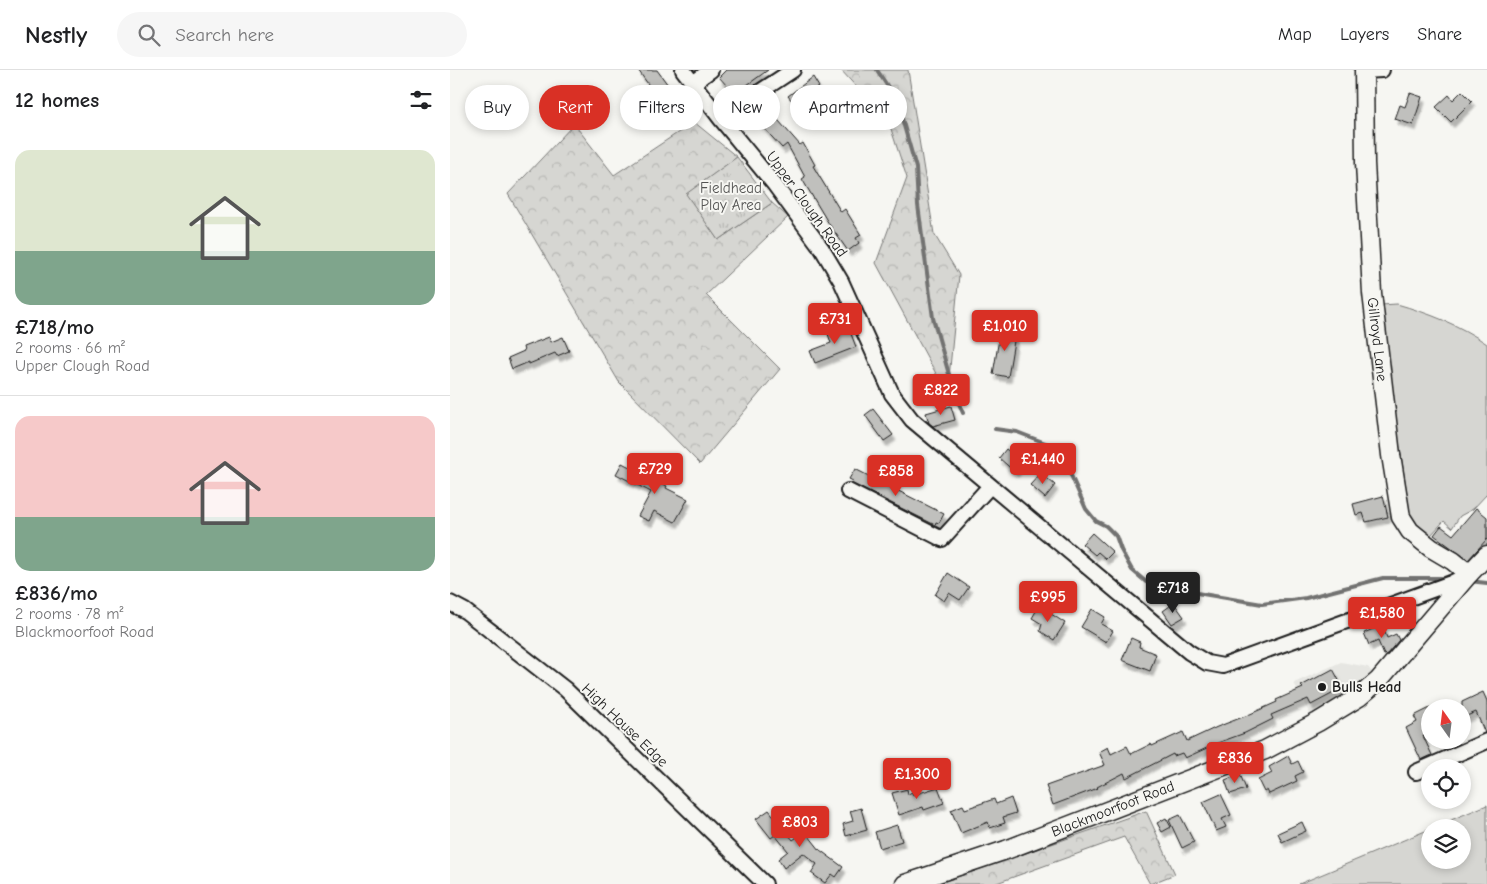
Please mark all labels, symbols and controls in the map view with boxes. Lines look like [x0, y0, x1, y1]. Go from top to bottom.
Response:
search box [117, 12, 467, 57]
text: Nestly [25, 21, 87, 49]
icon: search [135, 21, 163, 49]
text: Search here [175, 24, 274, 46]
text: Map [1278, 24, 1312, 45]
text: Layers [1340, 24, 1389, 45]
text: Share [1417, 24, 1462, 45]
chip: Buy [465, 85, 529, 130]
chip: Rent [539, 85, 610, 130]
chip: Filters [620, 85, 703, 130]
chip: New [713, 85, 780, 130]
chip: Apartment [790, 85, 907, 130]
icon: filters [407, 86, 435, 114]
text: 12 homes [15, 88, 99, 112]
street label: Upper Clough Road [763, 148, 851, 260]
park label: Fieldhead Play Area [700, 179, 762, 214]
icon: home [180, 183, 270, 273]
street label: Gillroyd Lane [1364, 296, 1391, 383]
pin: £731 [805, 302, 865, 345]
text: £731 [819, 310, 851, 328]
pin: £1,010 [964, 310, 1046, 352]
text: £718/mo [15, 315, 94, 339]
text: £1,010 [983, 317, 1027, 335]
text: 2 rooms · 66 m² [15, 339, 125, 357]
text: Upper Clough Road [15, 357, 150, 375]
pin: £822 [911, 374, 971, 416]
text: £822 [924, 381, 958, 399]
pin: £1,440 [1002, 442, 1084, 485]
icon: home [180, 448, 270, 538]
text: £1,440 [1021, 450, 1065, 468]
pin: £729 [625, 452, 685, 495]
pin: £858 [866, 454, 926, 497]
text: £729 [638, 460, 672, 478]
text: £858 [878, 462, 914, 480]
pin: £718 [1143, 572, 1203, 614]
text: £718 [1157, 579, 1189, 597]
pin: £995 [1018, 580, 1078, 623]
text: £836/mo [15, 581, 98, 605]
text: £995 [1030, 588, 1066, 606]
pin: £1,580 [1341, 596, 1423, 639]
text: £1,580 [1359, 604, 1405, 622]
text: 2 rooms · 78 m² [15, 605, 123, 623]
text: Blackmoorfoot Road [15, 623, 154, 641]
place label: Bulls Head [1332, 678, 1401, 696]
street label: High House Edge [578, 679, 672, 771]
marker: Bulls Head [1316, 681, 1328, 693]
north arrow [1421, 699, 1471, 749]
map controls [1421, 699, 1471, 869]
pin: £836 [1205, 742, 1265, 784]
text: £836 [1218, 749, 1252, 767]
pin: £1,300 [876, 758, 958, 800]
button: locate [1421, 759, 1471, 809]
text: £1,300 [894, 765, 940, 783]
street label: Blackmoorfoot Road [1049, 777, 1177, 841]
pin: £803 [770, 806, 830, 848]
text: £803 [782, 813, 818, 831]
button: layers [1421, 819, 1471, 869]

